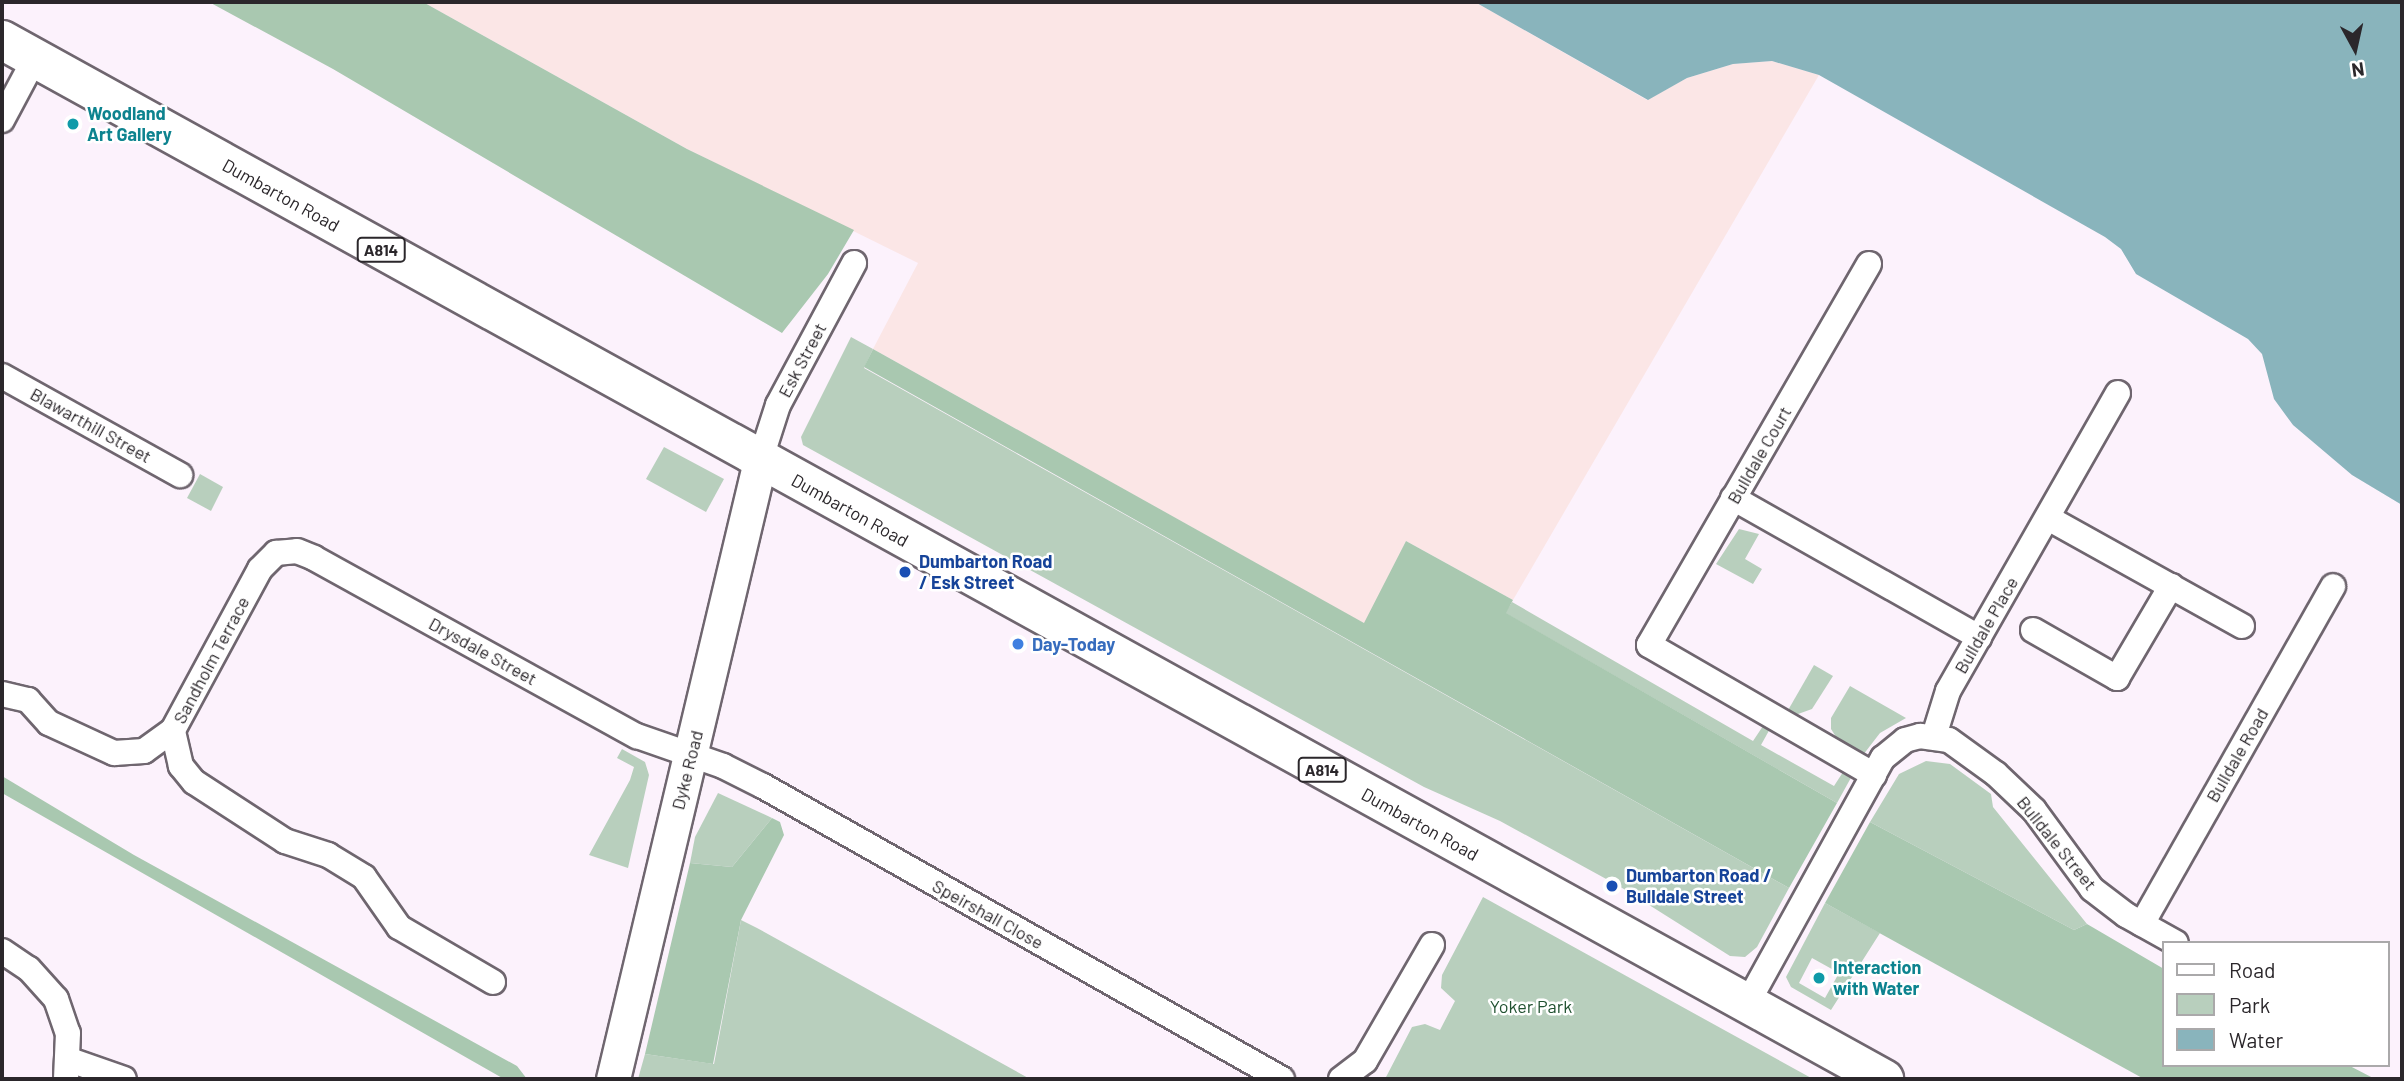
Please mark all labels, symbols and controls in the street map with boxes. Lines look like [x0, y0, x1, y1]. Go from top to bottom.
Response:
north arrow [2320, 14, 2390, 84]
text: N [2350, 58, 2366, 83]
place label: Woodland Art Gallery [87, 103, 172, 146]
marker: Woodland Art Gallery [65, 116, 81, 132]
street label: Dumbarton Road [219, 154, 343, 236]
road number: A814 [356, 238, 406, 262]
street label: Esk Street [773, 319, 831, 401]
street label: Blawarthill Street [27, 383, 155, 467]
street label: Bulldale Court [1722, 402, 1796, 508]
street label: Dumbarton Road [788, 469, 912, 551]
place label: Dumbarton Road / Esk Street [919, 551, 1052, 594]
marker: Dumbarton Road / Esk Street [897, 564, 913, 580]
street label: Bulldale Place [1950, 573, 2022, 677]
street label: Sandholm Terrace [168, 593, 254, 727]
street label: Drysdale Street [425, 612, 541, 690]
place label: Day-Today [1032, 633, 1115, 655]
marker: Day-Today [1010, 636, 1026, 652]
street label: Bulldale Road [2201, 704, 2273, 806]
street label: Dyke Road [667, 728, 707, 812]
road number: A814 [1298, 758, 1346, 782]
street label: Dumbarton Road [1358, 783, 1482, 865]
street label: Bulldale Street [2013, 792, 2101, 894]
place label: Dumbarton Road / Bulldale Street [1626, 865, 1771, 908]
street label: Speirshall Close [929, 875, 1047, 953]
marker: Dumbarton Road / Bulldale Street [1604, 878, 1620, 894]
legend [2162, 941, 2390, 1067]
place label: Interaction with Water [1833, 957, 1921, 1000]
text: Road [2229, 957, 2275, 982]
marker: Interaction with Water [1811, 970, 1827, 986]
text: Park [2229, 992, 2270, 1017]
park label: Yoker Park [1490, 995, 1572, 1017]
text: Water [2229, 1027, 2283, 1052]

